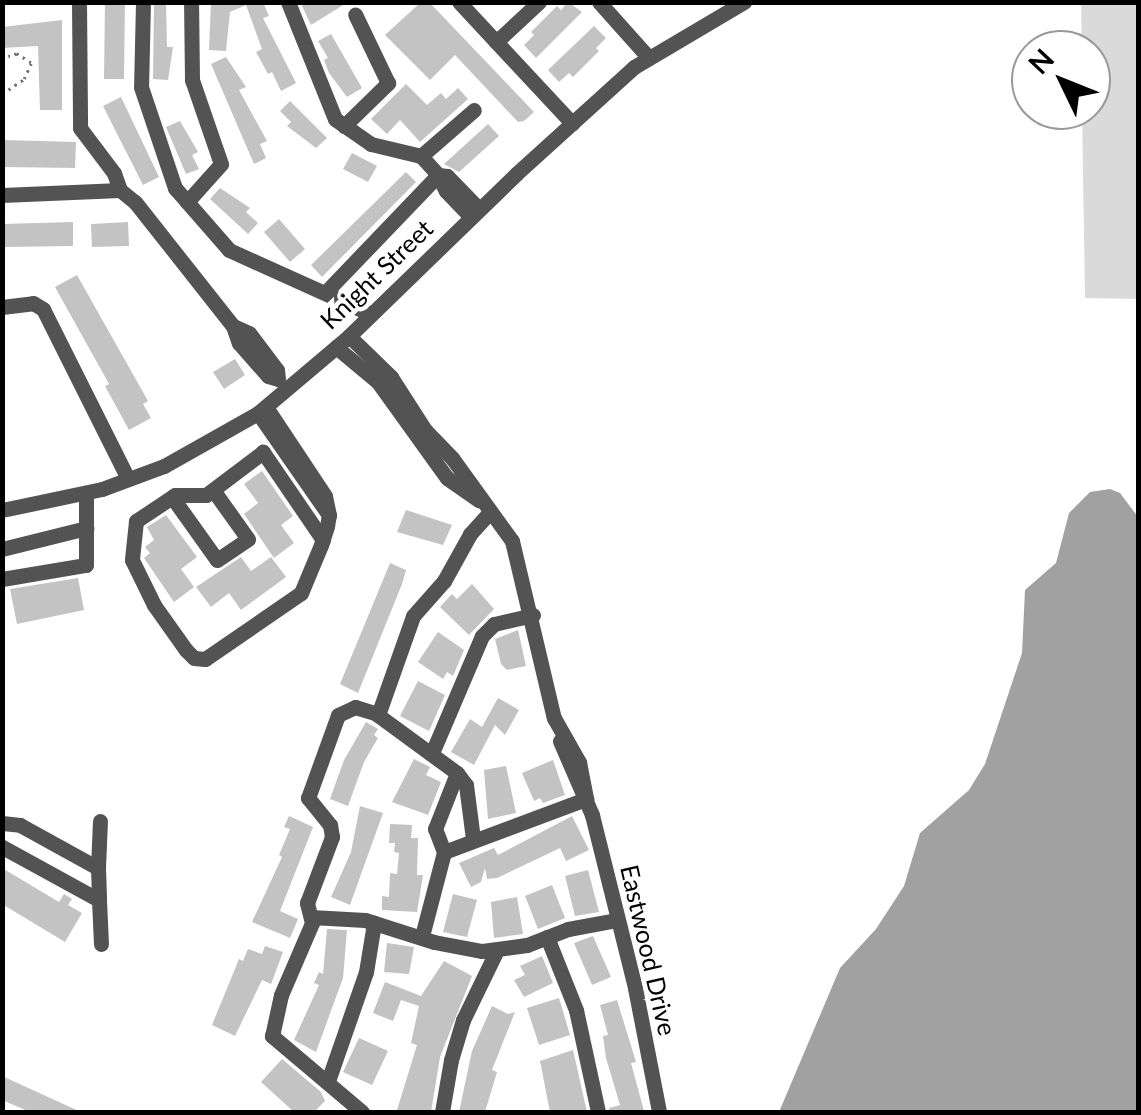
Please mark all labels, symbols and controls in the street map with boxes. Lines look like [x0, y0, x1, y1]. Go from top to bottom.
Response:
north arrow [1011, 30, 1111, 130]
text: N [1021, 41, 1060, 80]
street label: Knight Street [314, 213, 438, 335]
street label: Eastwood Drive [615, 862, 683, 1038]

